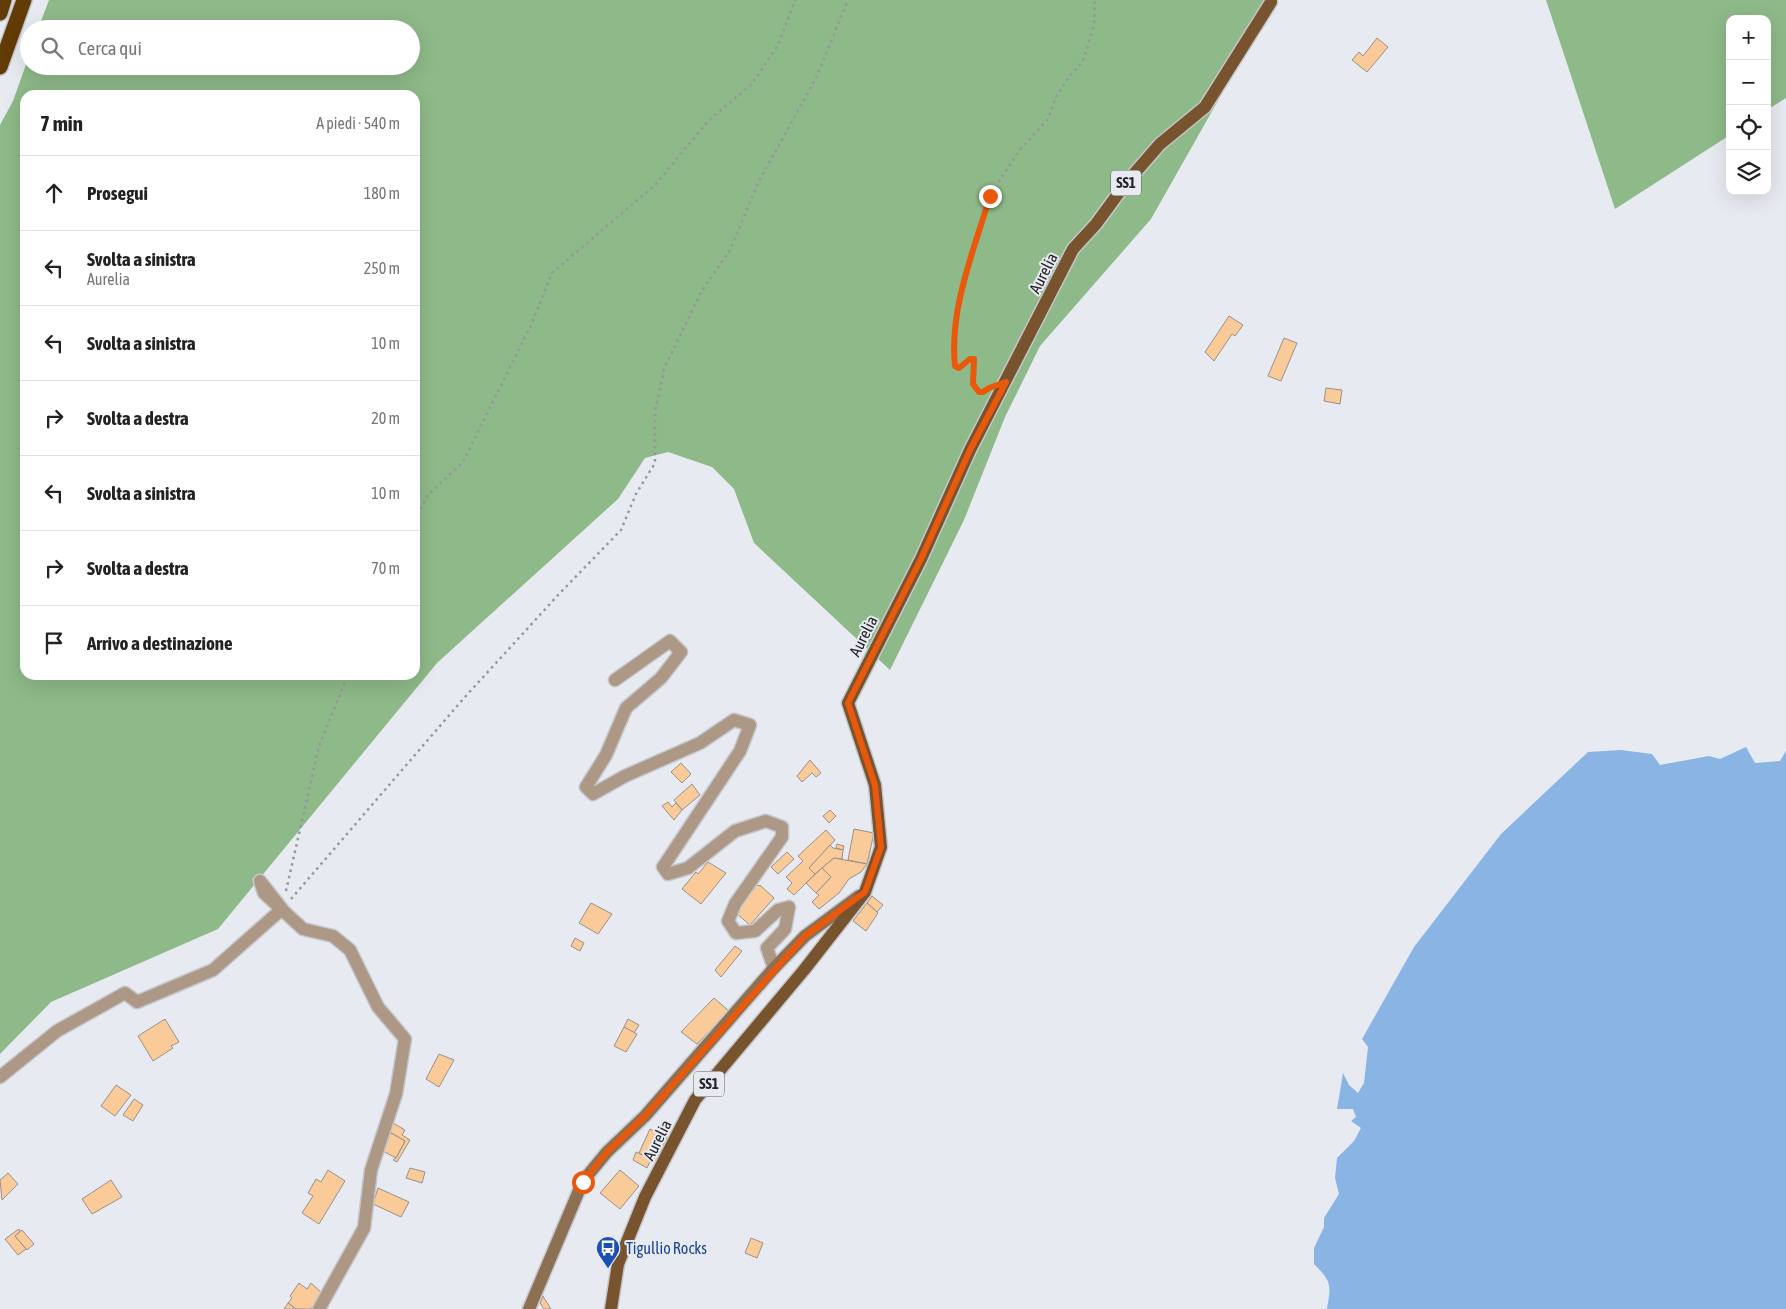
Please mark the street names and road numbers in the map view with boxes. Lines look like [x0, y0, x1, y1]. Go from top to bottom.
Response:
road number: SS1 [1111, 170, 1141, 196]
street label: Aurelia [1025, 250, 1061, 296]
street label: Aurelia [845, 613, 881, 659]
road number: SS1 [694, 1072, 724, 1096]
street label: Aurelia [639, 1117, 675, 1163]

